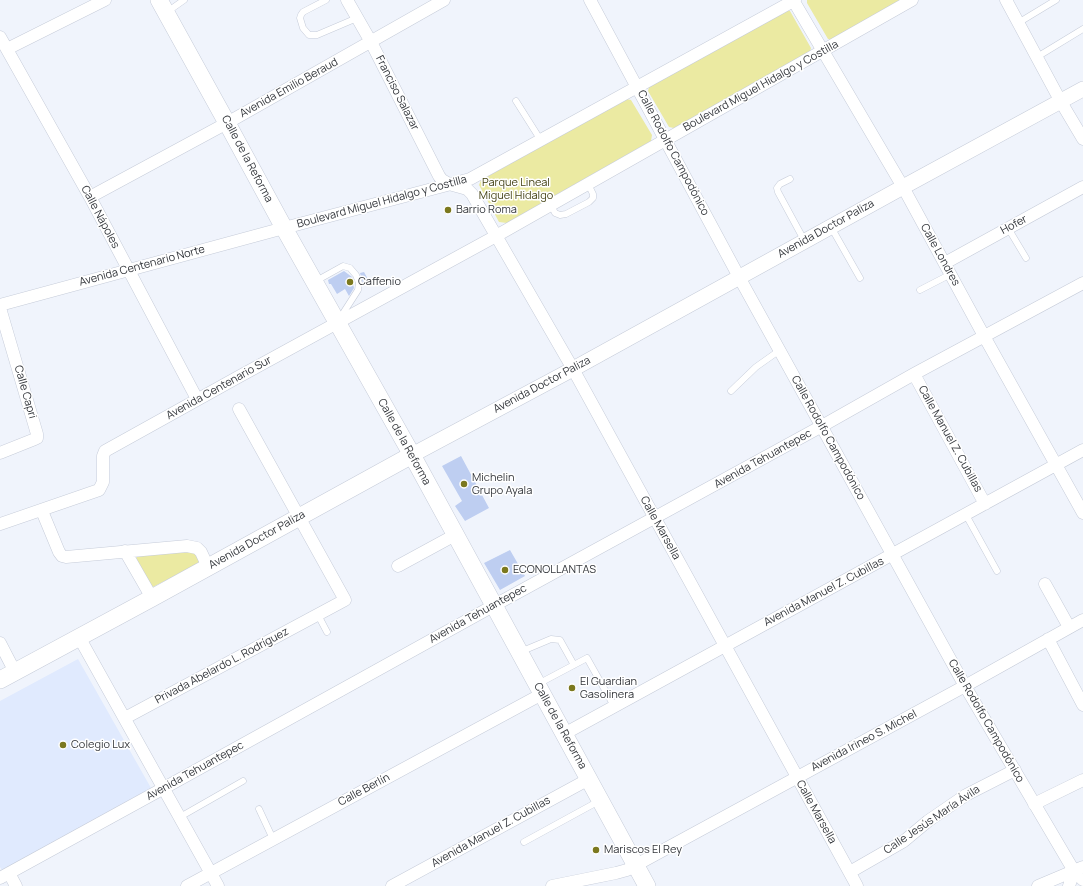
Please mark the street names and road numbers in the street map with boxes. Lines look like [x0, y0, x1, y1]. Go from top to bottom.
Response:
street label: Boulevard Miguel Hidalgo y Costilla [681, 38, 841, 134]
street label: Franciso Salazar [373, 53, 421, 133]
street label: Avenida Emilio Beraud [238, 56, 340, 120]
street label: Calle Rodolfo Campodónico [634, 88, 712, 218]
street label: Calle de la Reforma [218, 113, 276, 205]
street label: Boulevard Miguel Hidalgo y Costilla [296, 173, 468, 231]
street label: Calle Nápoles [78, 183, 122, 251]
street label: Avenida Doctor Paliza [775, 197, 877, 261]
street label: Hofer [998, 213, 1030, 237]
street label: Calle Londres [918, 222, 962, 288]
street label: Avenida Centenario Norte [78, 243, 206, 289]
street label: Avenida Centenario Sur [164, 354, 274, 422]
street label: Avenida Doctor Paliza [491, 354, 593, 416]
street label: Calle Capri [11, 364, 39, 420]
street label: Calle Rodolfo Campodónico [788, 374, 868, 502]
street label: Calle Manuel Z. Cubillas [915, 383, 985, 495]
street label: Calle de la Reforma [375, 396, 433, 488]
street label: Avenida Tehuantepec [712, 427, 814, 491]
street label: Calle Marsella [637, 494, 683, 562]
street label: Avenida Doctor Paliza [206, 508, 308, 572]
street label: Avenida Manuel Z. Cubillas [762, 555, 886, 629]
street label: Avenida Tehuantepec [427, 582, 529, 646]
street label: Privada Abelardo L. Rodríguez [153, 625, 291, 707]
street label: Calle Rodolfo Campodónico [945, 657, 1027, 785]
street label: Calle de la Reforma [531, 680, 589, 772]
street label: Avenida Irineo S. Michel [809, 708, 919, 774]
street label: Avenida Tehuantepec [144, 739, 246, 803]
street label: Calle Berlín [336, 771, 392, 809]
street label: Calle Marsella [793, 778, 839, 846]
street label: Calle Jesús María Ávila [881, 783, 983, 857]
street label: Avenida Manuel Z. Cubillas [429, 794, 553, 870]

